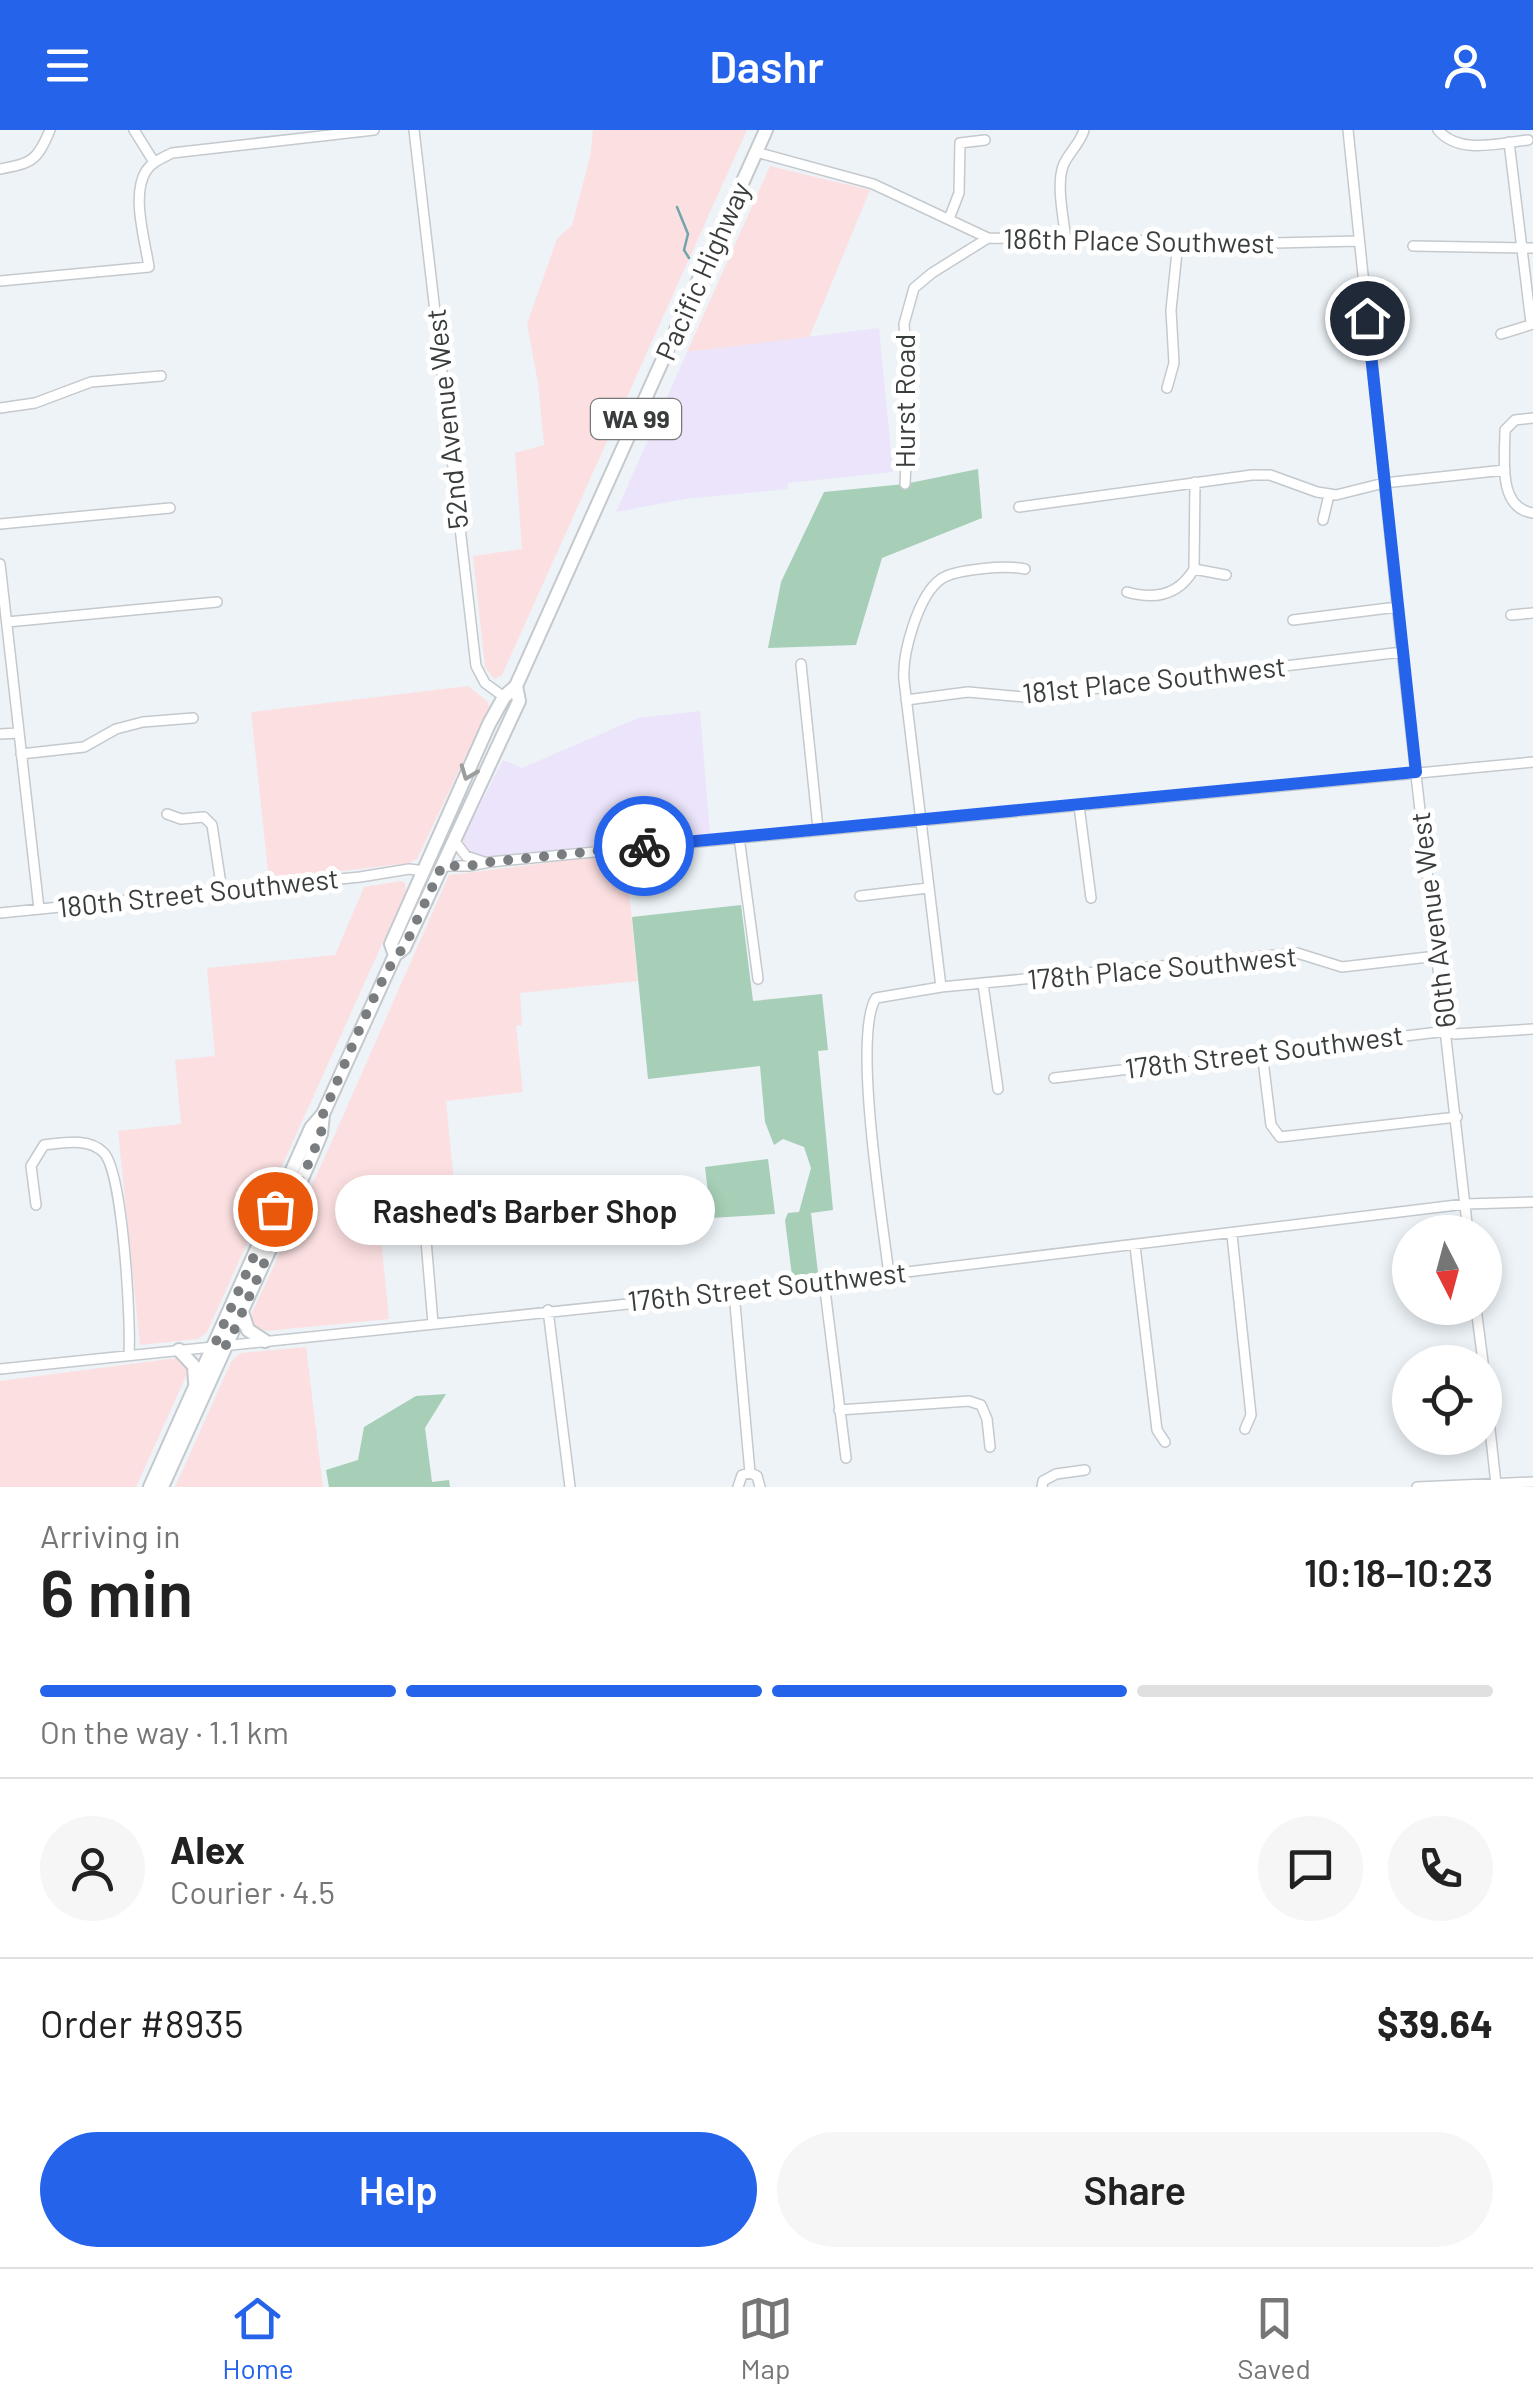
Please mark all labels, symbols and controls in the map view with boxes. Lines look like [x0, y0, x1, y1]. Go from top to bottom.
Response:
icon: menu [40, 38, 95, 93]
text: Dashr [709, 38, 824, 92]
icon: person [1438, 38, 1493, 93]
street label: Pacific Highway [648, 176, 757, 365]
street label: 186th Place Southwest [1003, 221, 1275, 259]
pin [1325, 276, 1410, 361]
icon: home [1340, 291, 1395, 346]
street label: 52nd Avenue West [418, 307, 474, 531]
street label: Hurst Road [887, 334, 921, 468]
road number: WA 99 [591, 399, 681, 439]
street label: 181st Place Southwest [1021, 648, 1287, 710]
one-way arrow [460, 764, 480, 781]
courier [594, 796, 694, 896]
street label: 60th Avenue West [1402, 810, 1462, 1030]
icon: bike [617, 819, 672, 874]
street label: 180th Street Southwest [55, 860, 340, 924]
street label: 178th Place Southwest [1026, 938, 1298, 996]
street label: 178th Street Southwest [1123, 1017, 1405, 1085]
pin [233, 1167, 318, 1252]
callout: Rashed's Barber Shop [335, 1174, 715, 1244]
icon: bag [248, 1182, 303, 1237]
text: Rashed's Barber Shop [373, 1191, 677, 1229]
north arrow [1392, 1215, 1502, 1325]
map controls [1392, 1215, 1502, 1455]
street label: 176th Street Southwest [626, 1254, 908, 1318]
button: locate [1392, 1345, 1502, 1455]
text: Arriving in [40, 1516, 180, 1554]
text: 10:18–10:23 [1304, 1549, 1493, 1595]
text: 6 min [40, 1552, 193, 1630]
text: On the way · 1.1 km [40, 1712, 289, 1750]
button: person [40, 1816, 145, 1921]
button: chat [1258, 1816, 1363, 1921]
button: phone [1388, 1816, 1493, 1921]
text: Alex [170, 1826, 245, 1872]
text: Courier · 4.5 [170, 1872, 335, 1910]
text: Order #8935 [40, 2000, 243, 2046]
text: $39.64 [1377, 2000, 1493, 2046]
button: Help [40, 2132, 757, 2247]
button: Share [777, 2132, 1493, 2247]
tab: Home [222, 2291, 294, 2385]
tab: Map [738, 2291, 793, 2385]
tab: Saved [1237, 2291, 1311, 2385]

